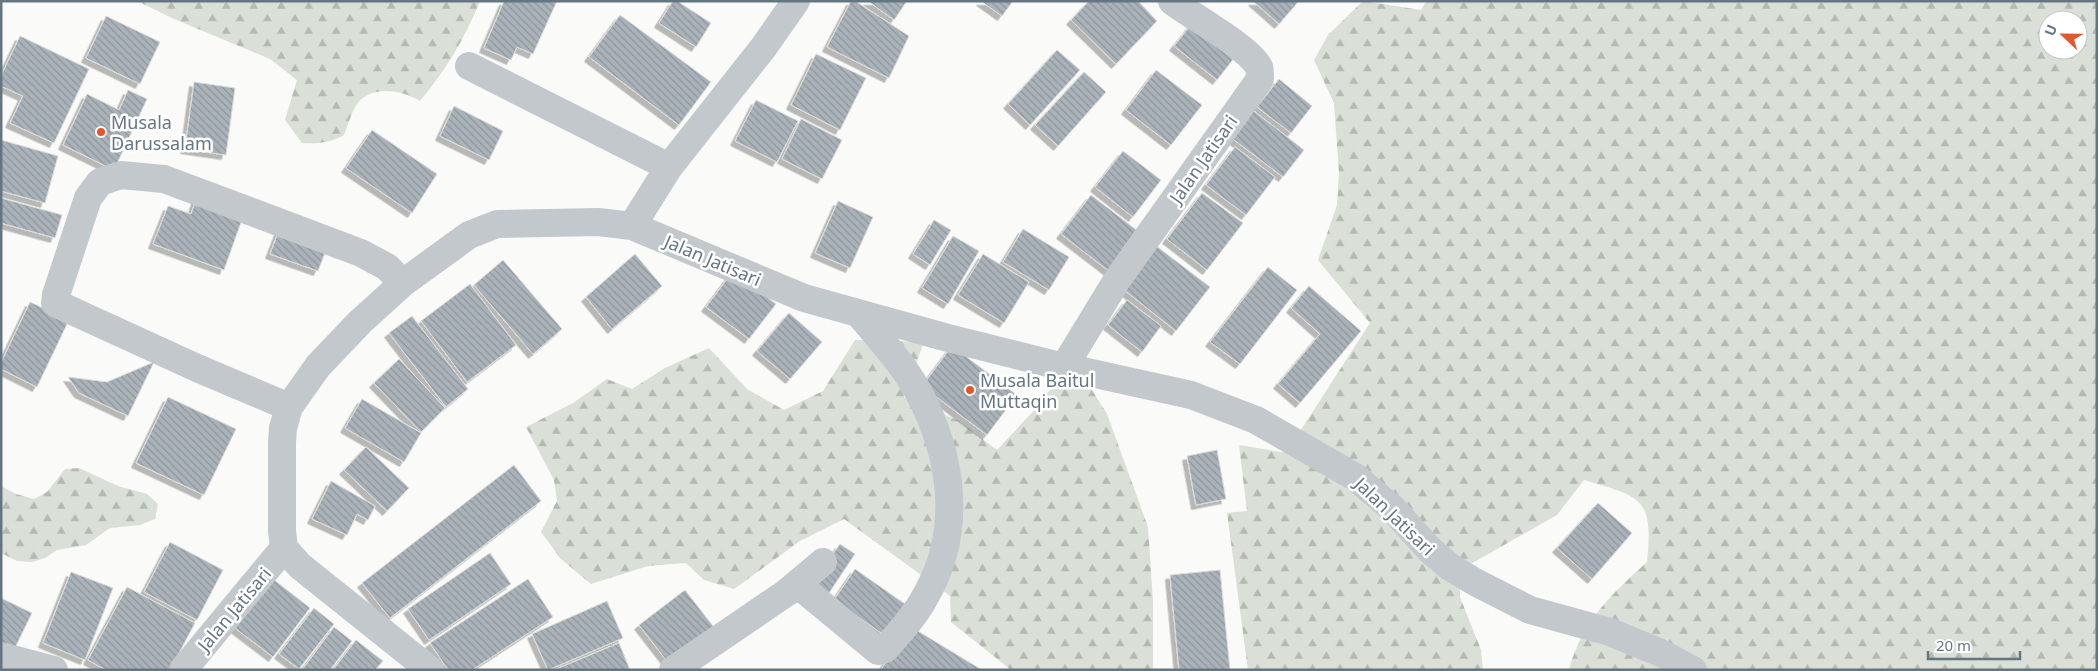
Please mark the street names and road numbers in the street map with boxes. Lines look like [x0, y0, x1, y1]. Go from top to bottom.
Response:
street label: Jalan Jatisari [1163, 110, 1242, 210]
street label: Jalan Jatisari [659, 228, 765, 291]
street label: Jalan Jatisari [1348, 470, 1440, 560]
street label: Jalan Jatisari [191, 562, 276, 658]

